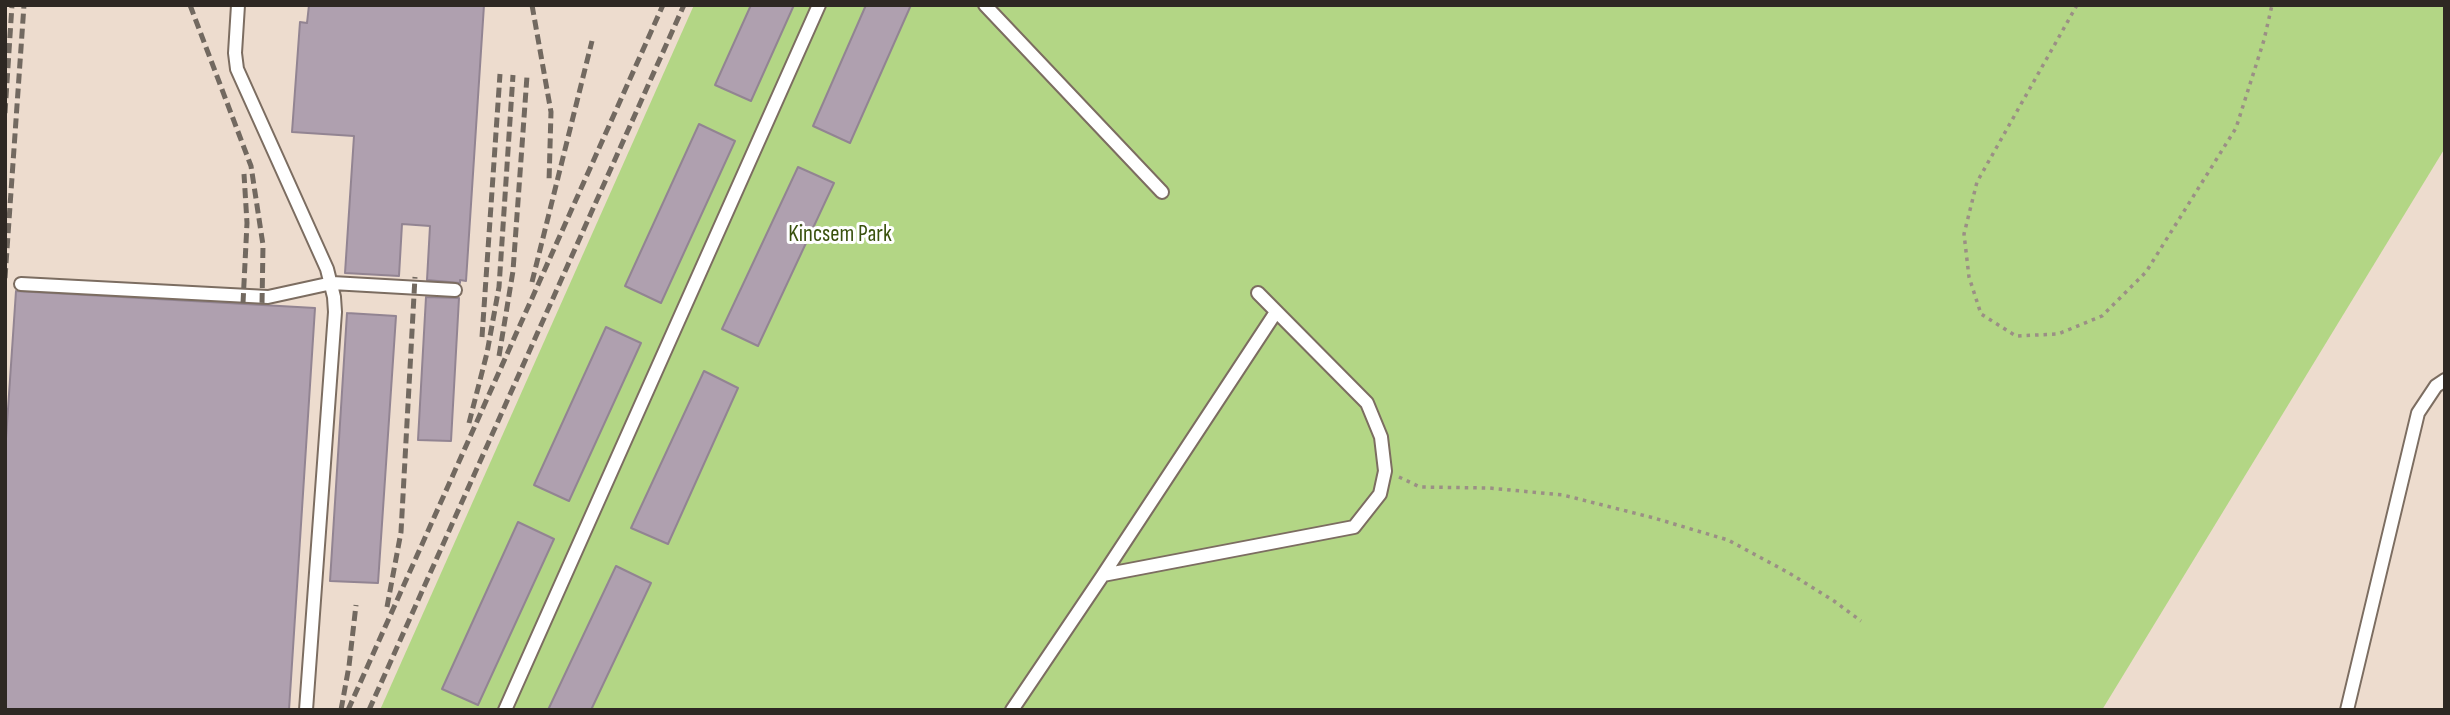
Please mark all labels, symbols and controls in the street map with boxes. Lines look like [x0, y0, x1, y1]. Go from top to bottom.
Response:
park label: Kincsem Park [788, 221, 892, 249]

